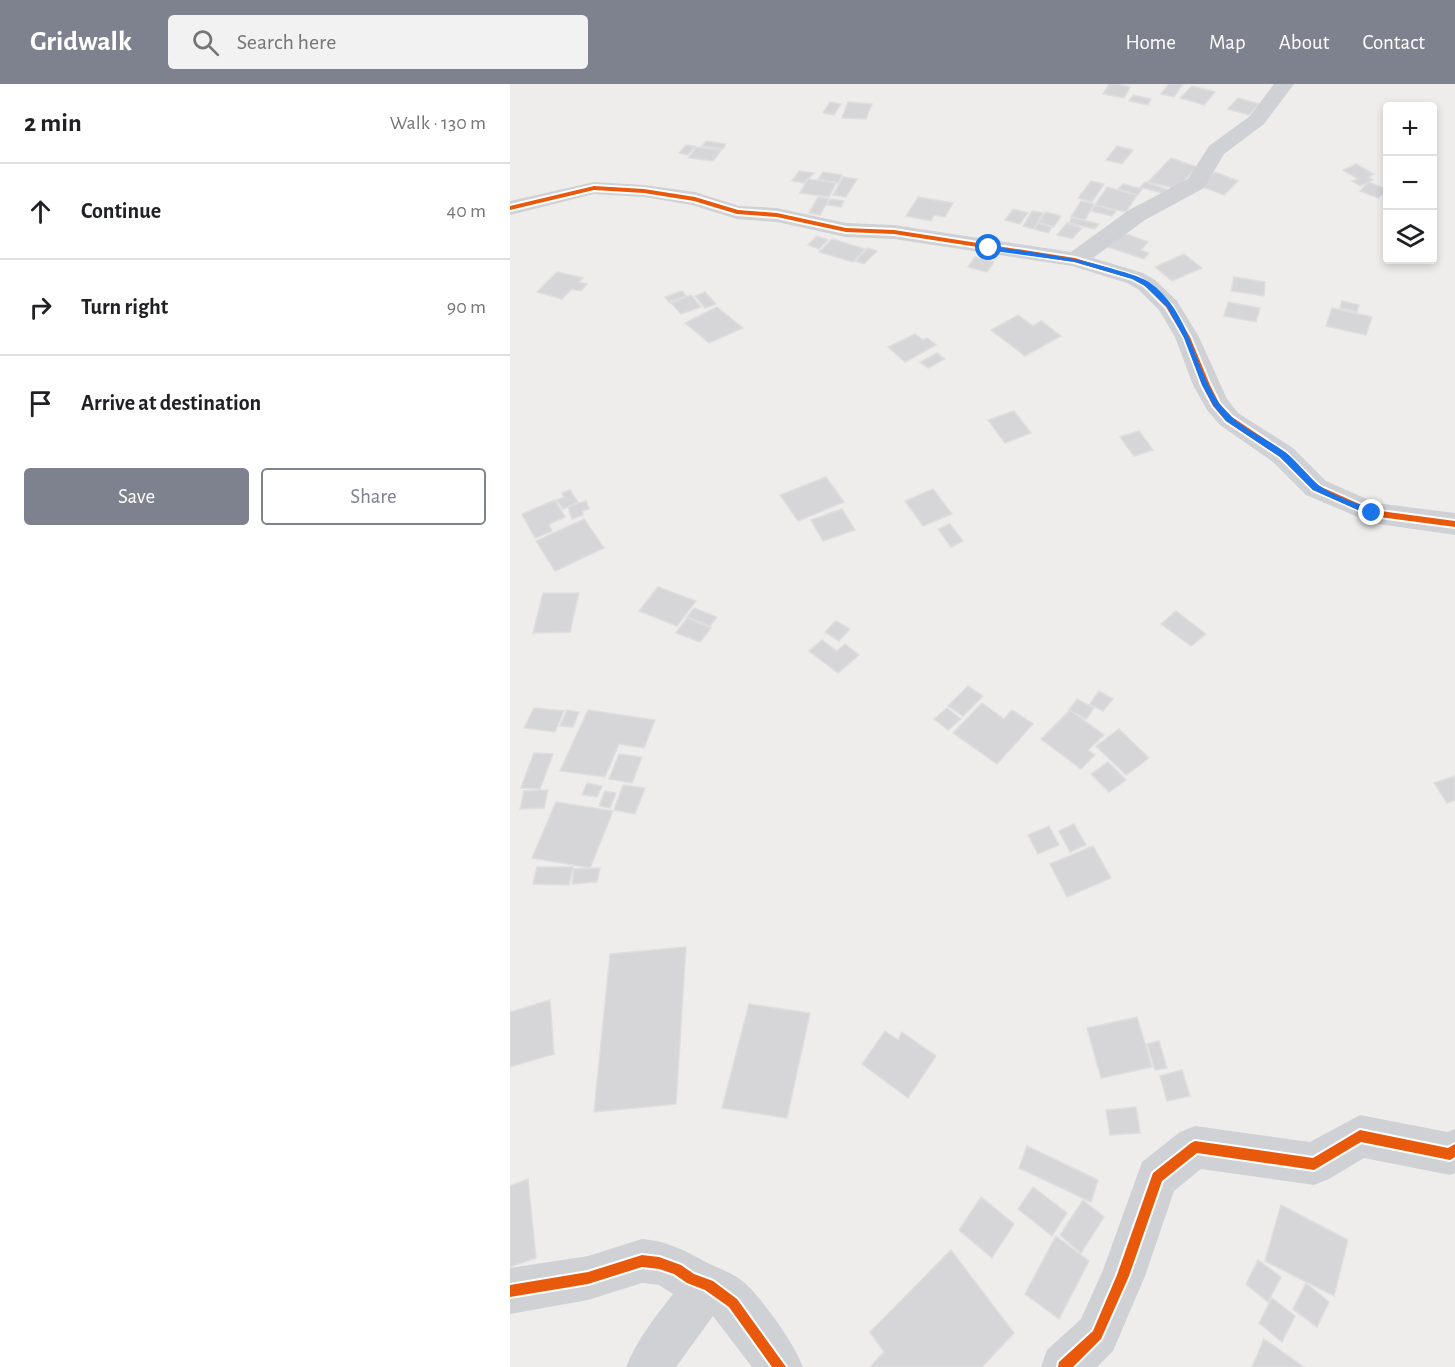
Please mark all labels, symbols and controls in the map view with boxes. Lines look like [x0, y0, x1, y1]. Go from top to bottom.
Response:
search box [168, 15, 588, 69]
icon: search [189, 26, 222, 59]
text: Gridwalk [30, 28, 132, 56]
text: Search here [237, 31, 336, 53]
text: Home [1125, 32, 1176, 53]
text: Map [1209, 32, 1246, 53]
text: About [1279, 32, 1329, 53]
text: Contact [1362, 32, 1425, 53]
map controls [1383, 102, 1437, 264]
button: + [1383, 102, 1437, 156]
text: 2 min [24, 110, 82, 136]
text: Walk · 130 m [390, 113, 486, 133]
button: − [1383, 156, 1437, 210]
icon: ahead [24, 195, 57, 228]
text: Continue [81, 200, 161, 222]
text: 40 m [447, 201, 486, 221]
button: layers [1383, 210, 1437, 264]
route start [975, 234, 1001, 260]
icon: right [24, 291, 57, 324]
text: Turn right [81, 296, 168, 318]
text: 90 m [447, 297, 486, 317]
icon: arrive [24, 387, 57, 420]
text: Arrive at destination [81, 392, 261, 414]
button: Save [24, 468, 249, 525]
button: Share [261, 468, 486, 525]
route end [1358, 499, 1384, 525]

